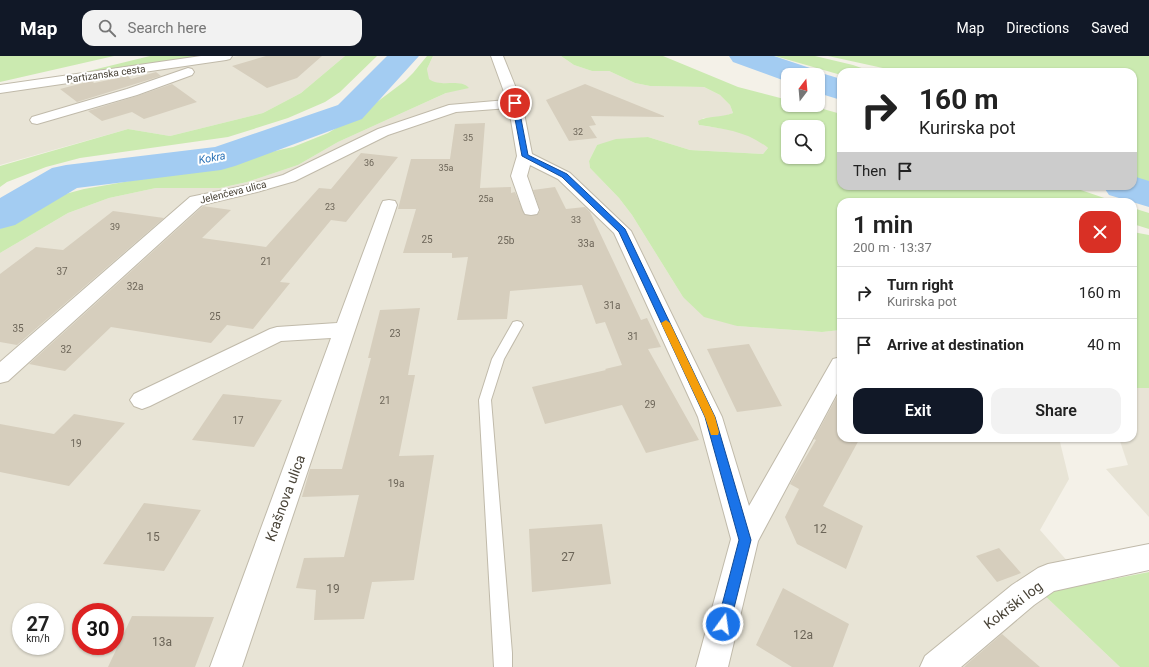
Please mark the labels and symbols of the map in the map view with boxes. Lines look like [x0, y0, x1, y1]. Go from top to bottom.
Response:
street label: Partizanska cesta [66, 63, 146, 85]
north arrow [781, 68, 825, 112]
pin [498, 86, 532, 120]
house number: 32 [573, 127, 583, 137]
house number: 35 [463, 133, 473, 143]
water label: Kokra [197, 149, 227, 167]
house number: 36 [364, 158, 374, 168]
house number: 35a [438, 163, 454, 173]
street label: Jelenčeva ulica [199, 178, 267, 206]
house number: 25a [478, 194, 494, 204]
house number: 23 [325, 202, 335, 212]
house number: 33 [571, 215, 581, 225]
house number: 39 [110, 222, 120, 232]
house number: 25 [421, 234, 433, 245]
house number: 25b [498, 235, 515, 246]
house number: 33a [578, 238, 594, 249]
house number: 21 [260, 256, 272, 267]
house number: 37 [56, 266, 68, 277]
house number: 32a [127, 281, 143, 292]
house number: 31a [604, 300, 620, 311]
house number: 25 [209, 311, 221, 322]
house number: 35 [12, 323, 24, 334]
house number: 23 [389, 328, 401, 339]
house number: 31 [627, 331, 639, 342]
house number: 32 [60, 344, 72, 355]
house number: 21 [379, 395, 391, 406]
house number: 29 [644, 399, 656, 410]
house number: 17 [232, 415, 244, 426]
house number: 19 [70, 438, 82, 449]
street label: Krašnova ulica [262, 453, 308, 543]
house number: 19a [388, 478, 404, 489]
house number: 12 [813, 522, 827, 536]
house number: 15 [146, 530, 160, 544]
house number: 27 [561, 550, 575, 564]
street label: Kokrški log [981, 578, 1045, 632]
house number: 19 [326, 582, 340, 596]
speed limit sign: 30 [72, 603, 124, 655]
position arrow [702, 603, 744, 645]
house number: 12a [793, 628, 813, 642]
house number: 13a [152, 635, 172, 649]

